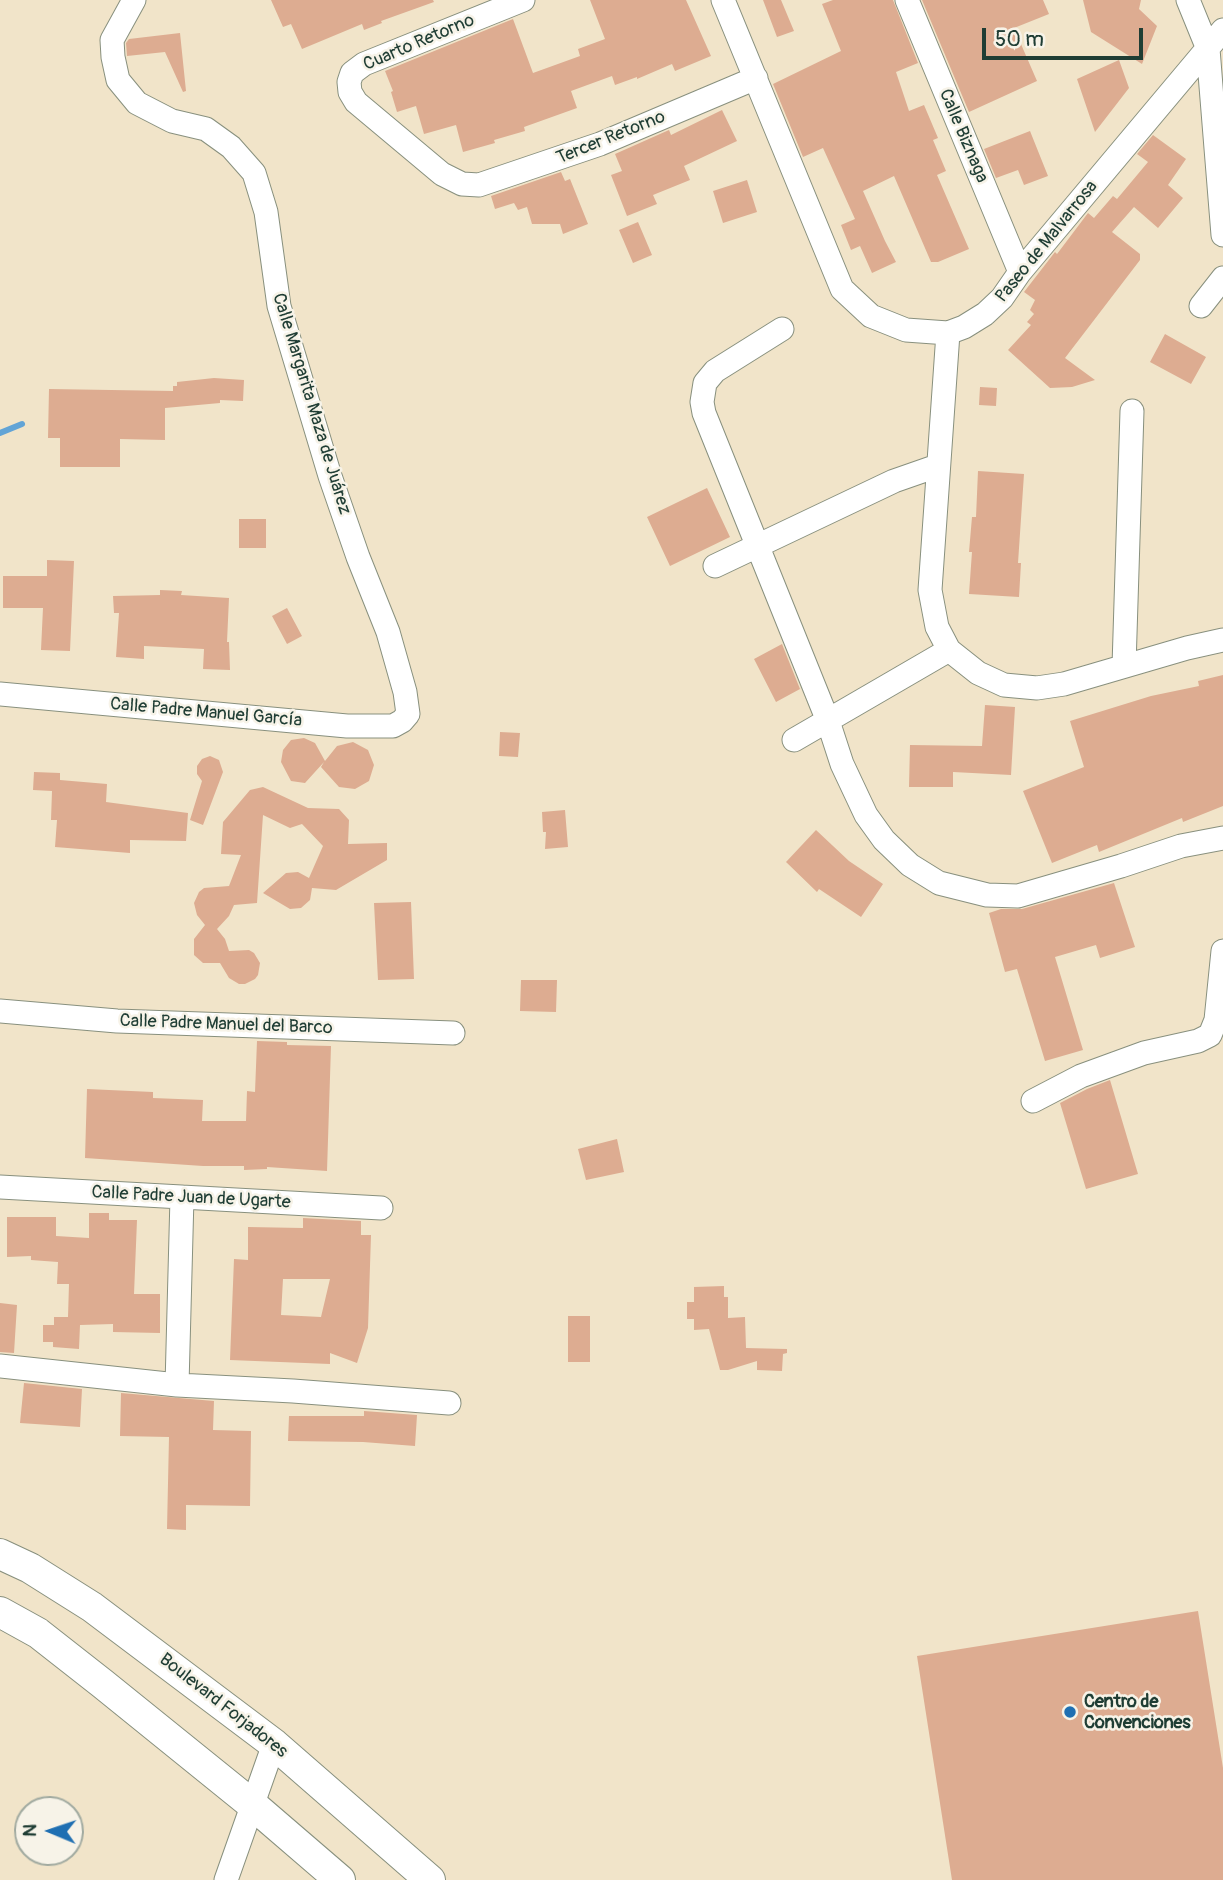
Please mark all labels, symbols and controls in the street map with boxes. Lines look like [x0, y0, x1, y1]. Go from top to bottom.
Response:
street label: Cuarto Retorno [360, 10, 478, 76]
scale bar [985, 14, 1146, 58]
text: 50 m [995, 26, 1044, 53]
street label: Calle Biznaga [934, 86, 992, 186]
street label: Tercer Retorno [553, 106, 669, 170]
street label: Paseo de Malvarrosa [991, 177, 1103, 307]
street label: Calle Margarita Maza de Juárez [267, 291, 355, 517]
street label: Calle Padre Manuel García [109, 694, 303, 732]
street label: Calle Padre Manuel del Barco [119, 1010, 333, 1040]
street label: Calle Padre Juan de Ugarte [91, 1182, 291, 1214]
street label: Boulevard Forjadores [155, 1649, 291, 1763]
place label: Centro de Convenciones [1084, 1691, 1191, 1734]
marker: Centro de Convenciones [1062, 1704, 1078, 1720]
north arrow [14, 1796, 84, 1866]
text: N [18, 1824, 42, 1837]

